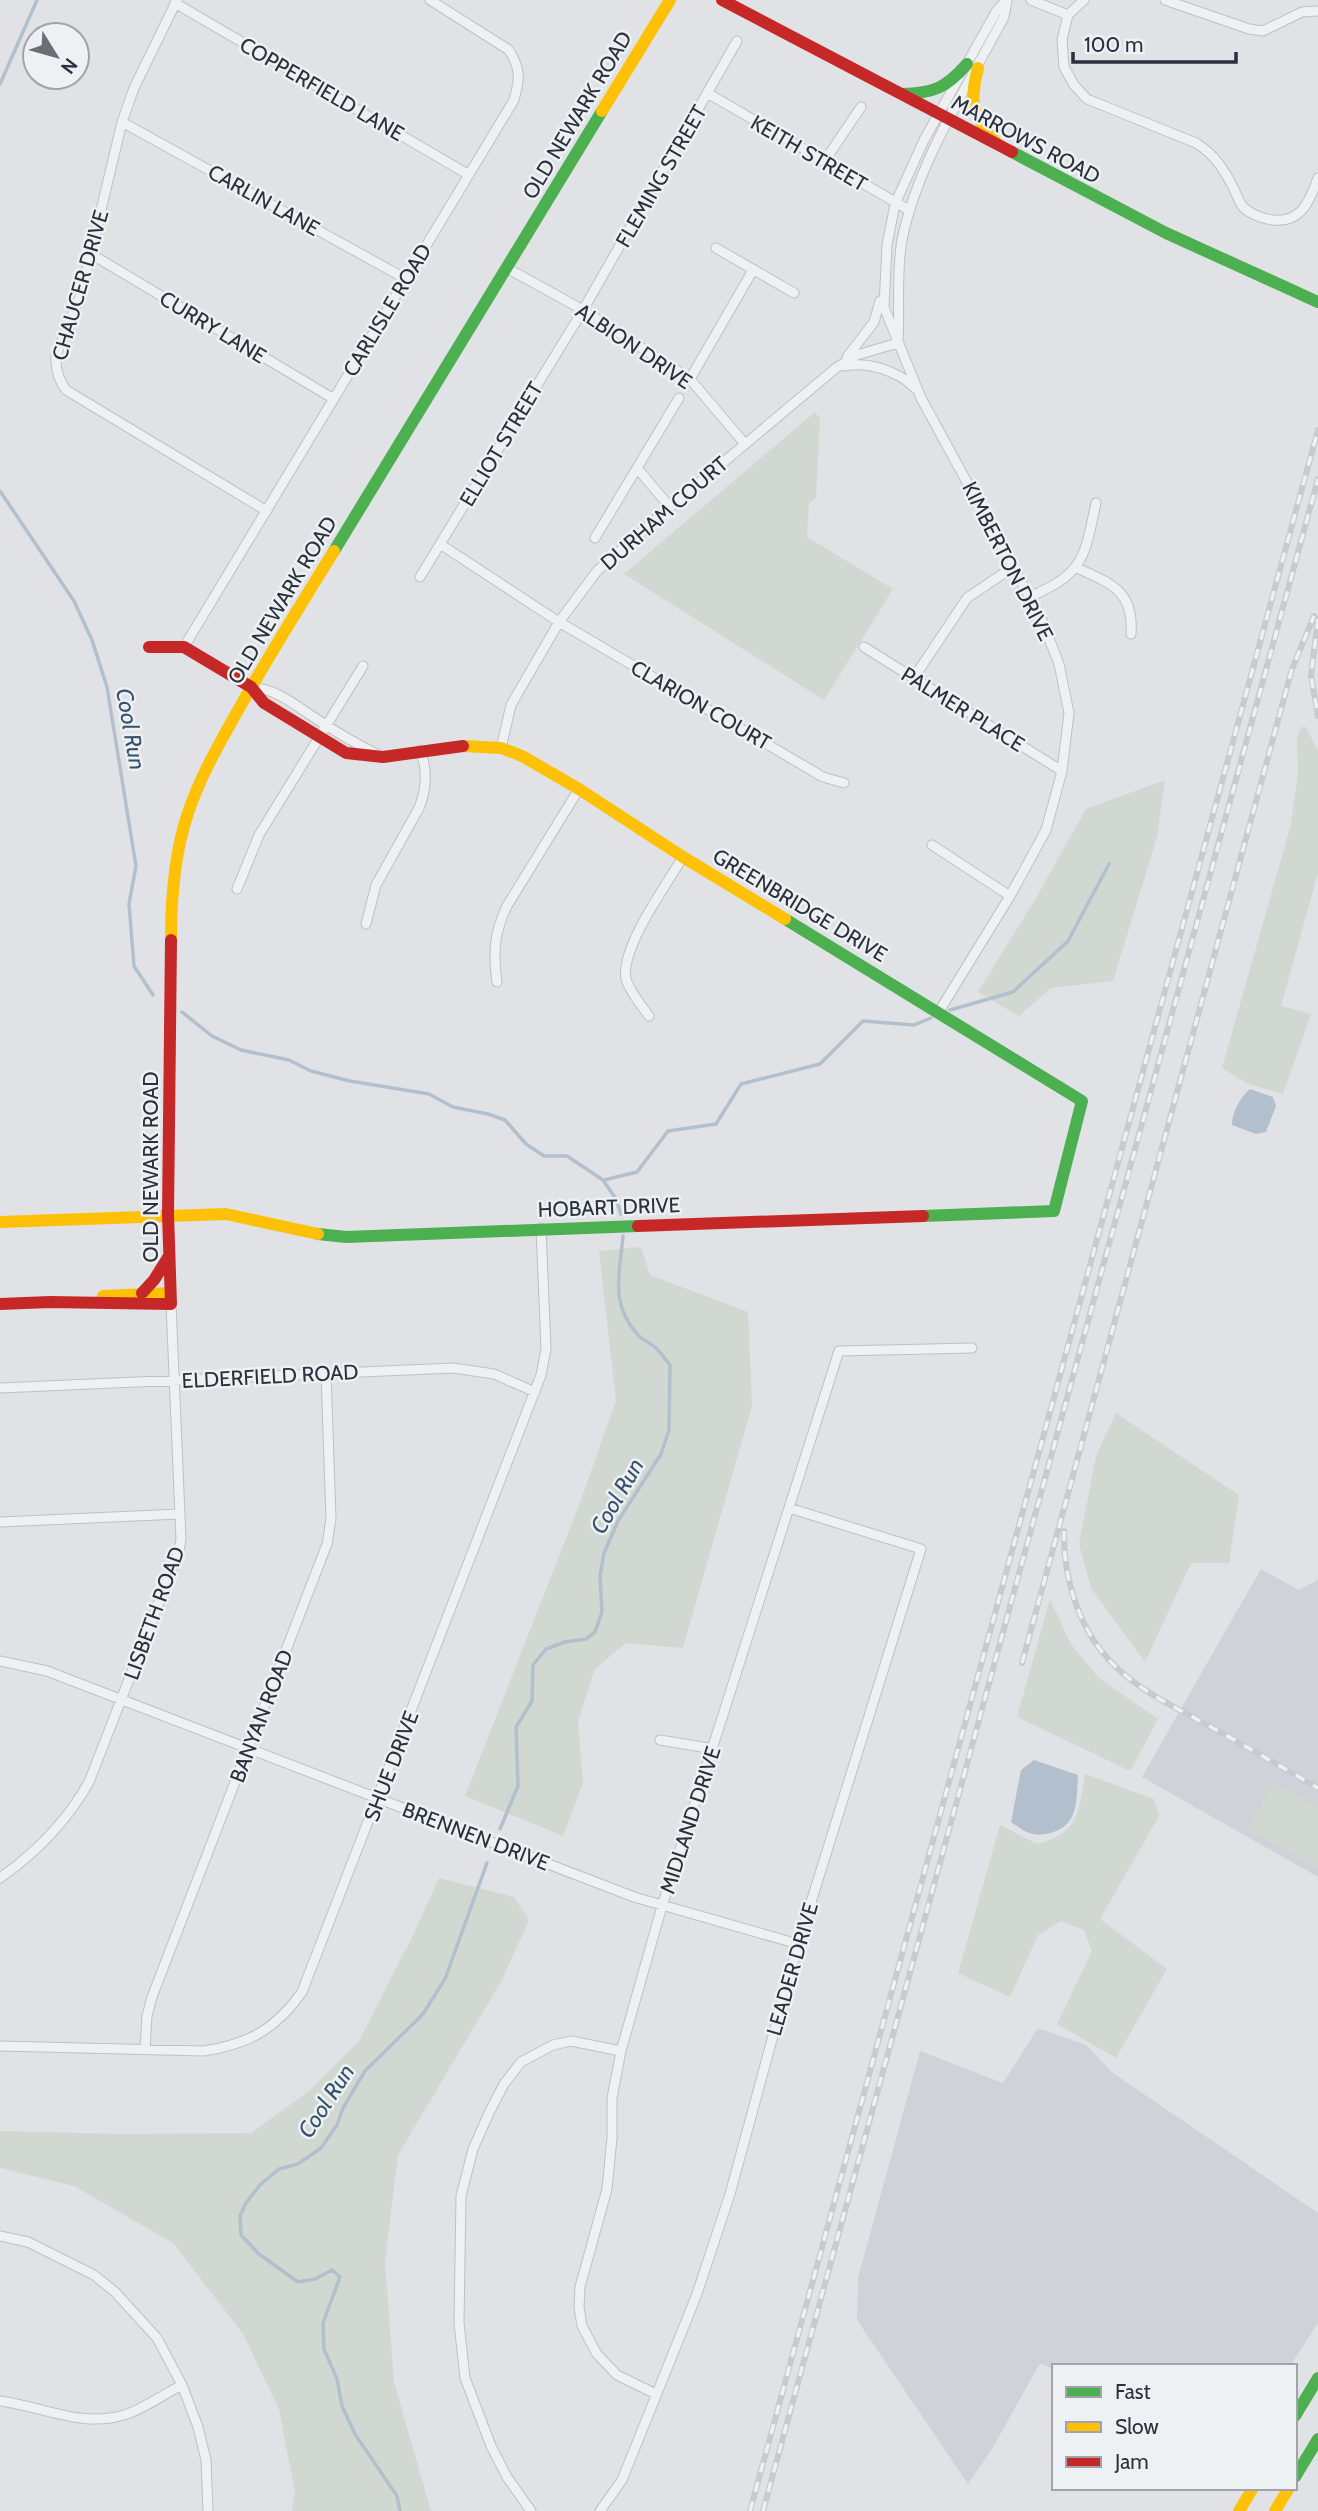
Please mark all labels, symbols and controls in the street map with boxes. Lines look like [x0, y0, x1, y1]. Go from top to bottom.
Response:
north arrow [21, 21, 91, 91]
scale bar [1073, 21, 1236, 65]
street label: OLD NEWARK ROAD [517, 27, 637, 203]
street label: COPPERFIELD LANE [235, 32, 409, 146]
text: 100 m [1084, 32, 1143, 57]
text: N [56, 54, 82, 78]
street label: MARROWS ROAD [947, 89, 1105, 189]
street label: FLEMING STREET [610, 101, 712, 251]
street label: KEITH STREET [746, 110, 872, 196]
street label: CARLIN LANE [204, 159, 324, 241]
street label: CHAUCER DRIVE [47, 207, 113, 363]
street label: CARLISLE ROAD [338, 239, 436, 381]
street label: CURRY LANE [155, 285, 271, 369]
street label: ALBION DRIVE [571, 298, 697, 394]
street label: ELLIOT STREET [454, 377, 548, 511]
street label: DURHAM COURT [595, 451, 733, 575]
street label: KIMBERTON DRIVE [957, 477, 1059, 645]
street label: OLD NEWARK ROAD [222, 512, 342, 688]
street label: CLARION COURT [626, 655, 776, 755]
street label: PALMER PLACE [897, 661, 1029, 757]
water label: Cool Run [110, 686, 152, 772]
street label: GREENBRIDGE DRIVE [708, 843, 892, 967]
street label: OLD NEWARK ROAD [138, 1071, 163, 1263]
street label: HOBART DRIVE [537, 1192, 681, 1222]
street label: ELDERFIELD ROAD [181, 1359, 359, 1393]
water label: Cool Run [584, 1453, 650, 1539]
street label: LISBETH ROAD [118, 1543, 190, 1683]
street label: BANYAN ROAD [224, 1646, 298, 1786]
street label: SHUE DRIVE [358, 1707, 424, 1825]
street label: MIDLAND DRIVE [654, 1743, 726, 1897]
street label: BRENNEN DRIVE [399, 1797, 553, 1875]
street label: LEADER DRIVE [761, 1900, 823, 2038]
water label: Cool Run [292, 2059, 360, 2143]
legend [1052, 2364, 1297, 2490]
text: Fast [1115, 2379, 1151, 2404]
text: Slow [1115, 2414, 1159, 2439]
text: Jam [1114, 2449, 1149, 2474]

